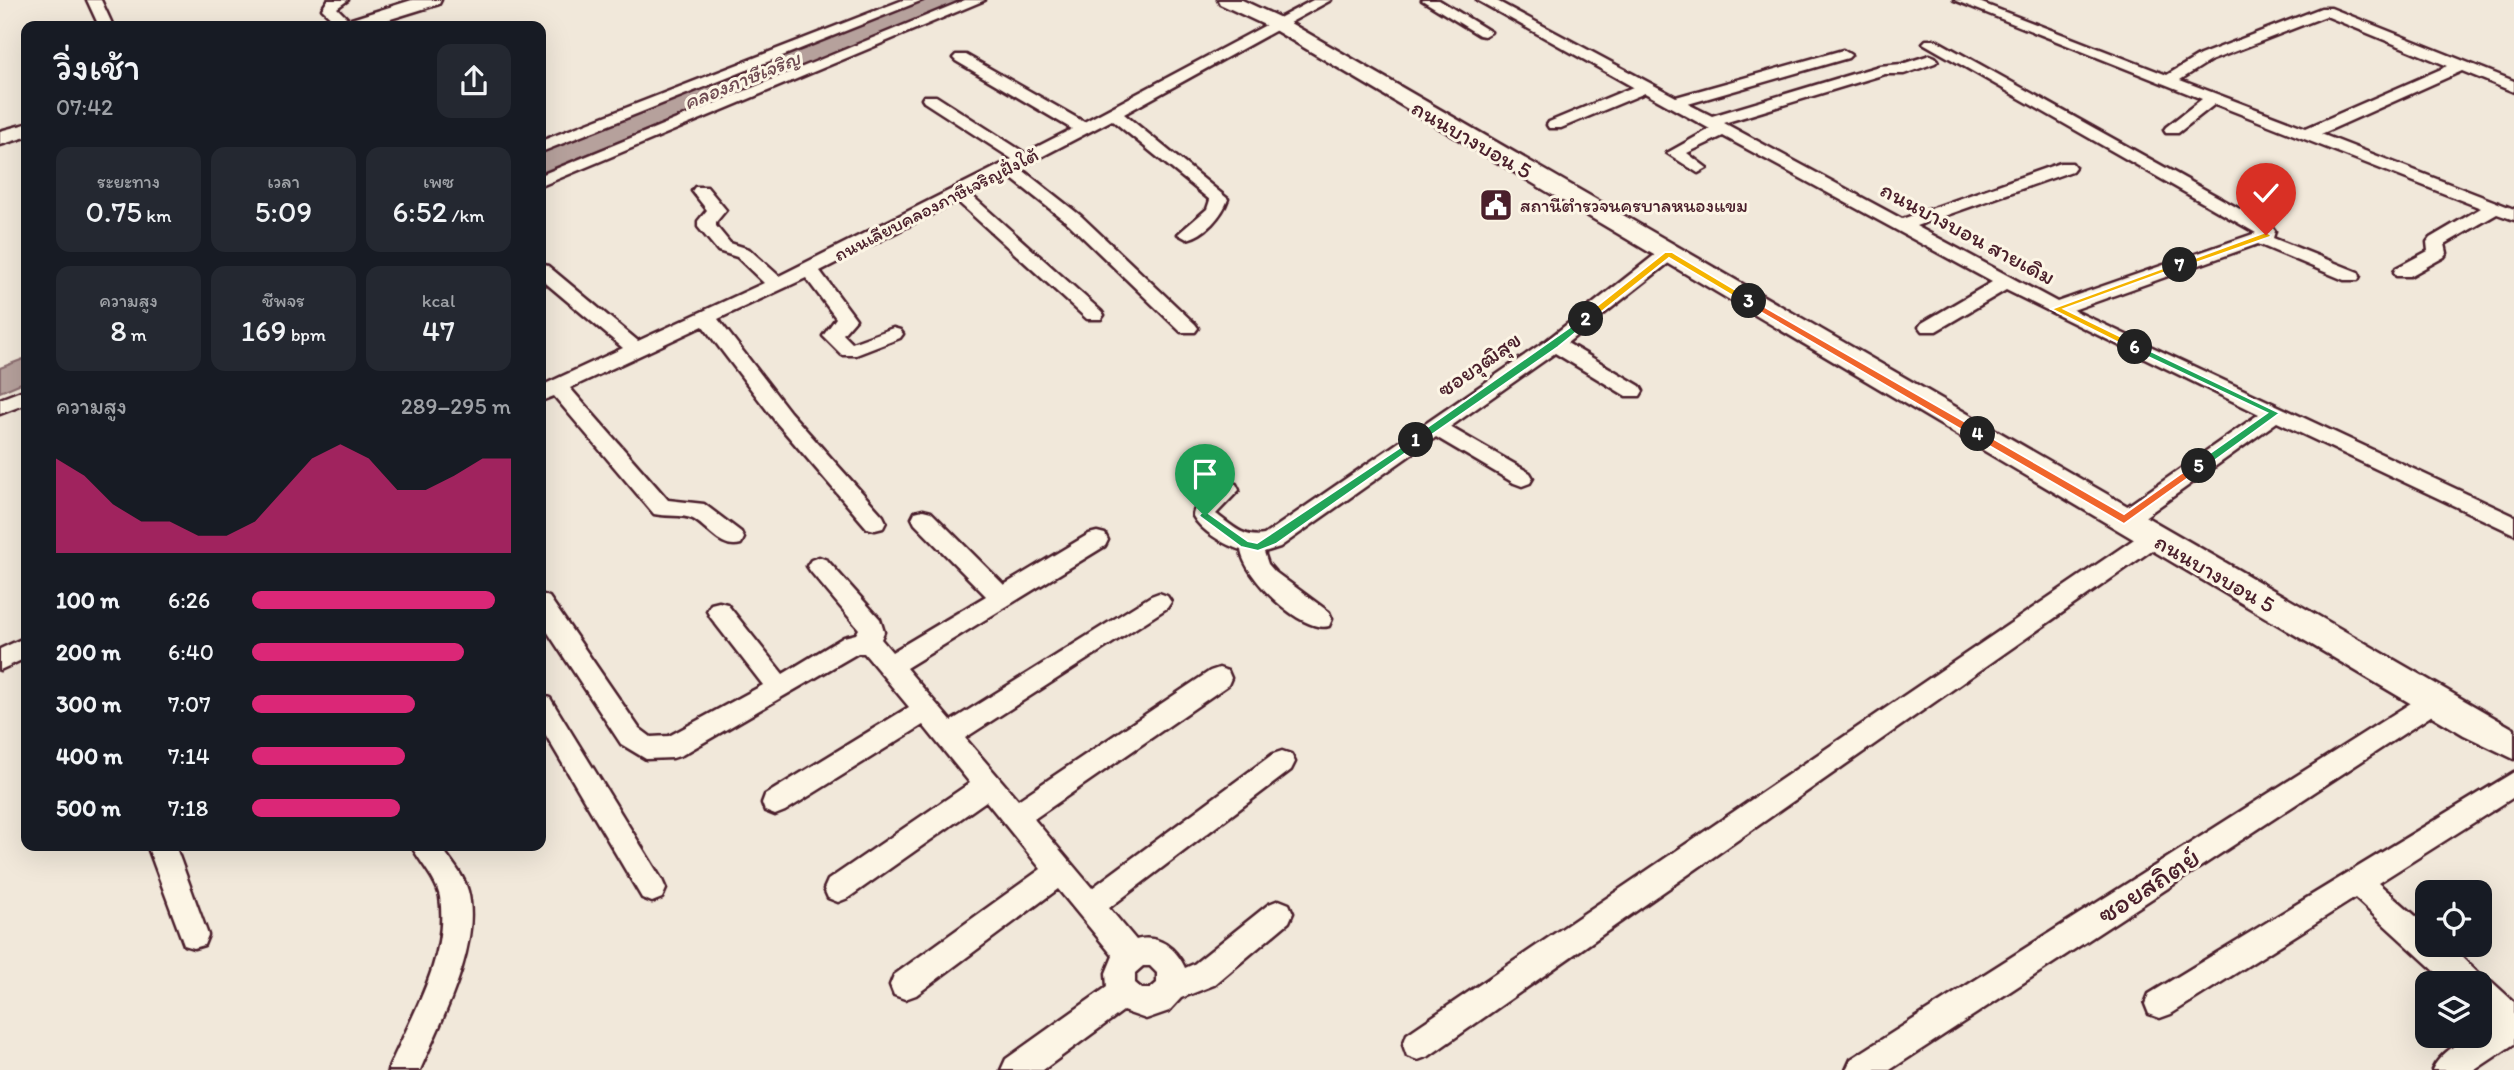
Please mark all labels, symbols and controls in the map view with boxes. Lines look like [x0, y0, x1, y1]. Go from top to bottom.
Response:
text: วิ่งเช้า [56, 44, 140, 90]
button: share [437, 44, 511, 118]
water label: คลองภาษีเจริญ [680, 44, 805, 114]
text: 07:42 [56, 93, 113, 121]
street label: ถนนบางบอน 5 [1407, 93, 1537, 185]
street label: ถนนเลียบคลองภาษีเจริญฝั่งใต้ [830, 143, 1042, 266]
pin [2236, 163, 2296, 235]
text: ระยะทาง [97, 170, 160, 193]
text: เวลา [267, 170, 300, 193]
text: เพซ [423, 170, 454, 193]
icon: check [2247, 174, 2285, 212]
street label: ถนนบางบอน สายเดิม [1876, 175, 2060, 291]
public building icon: สถานีตำรวจนครบาลหนองแขม [1477, 186, 1515, 224]
text: 0.75 [86, 193, 142, 230]
text: 5:09 [255, 193, 312, 230]
text: 6:52 [392, 193, 447, 230]
place label: สถานีตำรวจนครบาลหนองแขม [1520, 194, 1748, 217]
text: km [142, 204, 171, 227]
text: /km [447, 204, 485, 227]
pin: 7 [2162, 247, 2198, 282]
text: 7 [2175, 253, 2184, 276]
pin: 3 [1732, 284, 1766, 318]
text: ความสูง [99, 289, 158, 312]
text: ชีพจร [262, 289, 305, 312]
text: kcal [422, 289, 455, 312]
text: 3 [1743, 289, 1754, 312]
pin: 2 [1568, 302, 1604, 336]
text: 2 [1581, 307, 1591, 330]
text: 8 [110, 312, 127, 349]
text: 169 [241, 312, 286, 349]
text: 47 [422, 312, 455, 349]
text: m [127, 323, 147, 346]
text: bpm [286, 323, 326, 346]
street label: ซอยวุฒิสุข [1432, 325, 1527, 405]
pin: 6 [2118, 330, 2152, 364]
text: 6 [2129, 335, 2140, 358]
text: ความสูง [56, 392, 127, 420]
text: 289–295 m [401, 392, 511, 420]
pin: 4 [1960, 416, 1996, 452]
pin: 1 [1398, 422, 1434, 458]
text: 4 [1972, 422, 1983, 445]
text: 1 [1411, 428, 1420, 451]
pin [1175, 444, 1235, 516]
pin: 5 [2182, 448, 2216, 484]
text: 5 [2194, 454, 2203, 477]
icon: arrive [1186, 455, 1224, 493]
street label: ถนนบางบอน 5 [2150, 527, 2280, 619]
text: 100 m [56, 586, 120, 614]
text: 6:26 [168, 586, 210, 614]
text: 200 m [56, 638, 121, 666]
text: 6:40 [168, 638, 214, 666]
text: 300 m [56, 690, 121, 718]
text: 7:07 [168, 690, 211, 718]
text: 400 m [56, 742, 123, 770]
text: 7:14 [168, 742, 210, 770]
text: 500 m [56, 794, 121, 822]
text: 7:18 [168, 794, 208, 822]
street label: ซอยสถิตย์ [2091, 840, 2205, 930]
map controls [2415, 880, 2492, 1048]
button: locate [2415, 880, 2492, 957]
button: layers [2415, 971, 2492, 1048]

